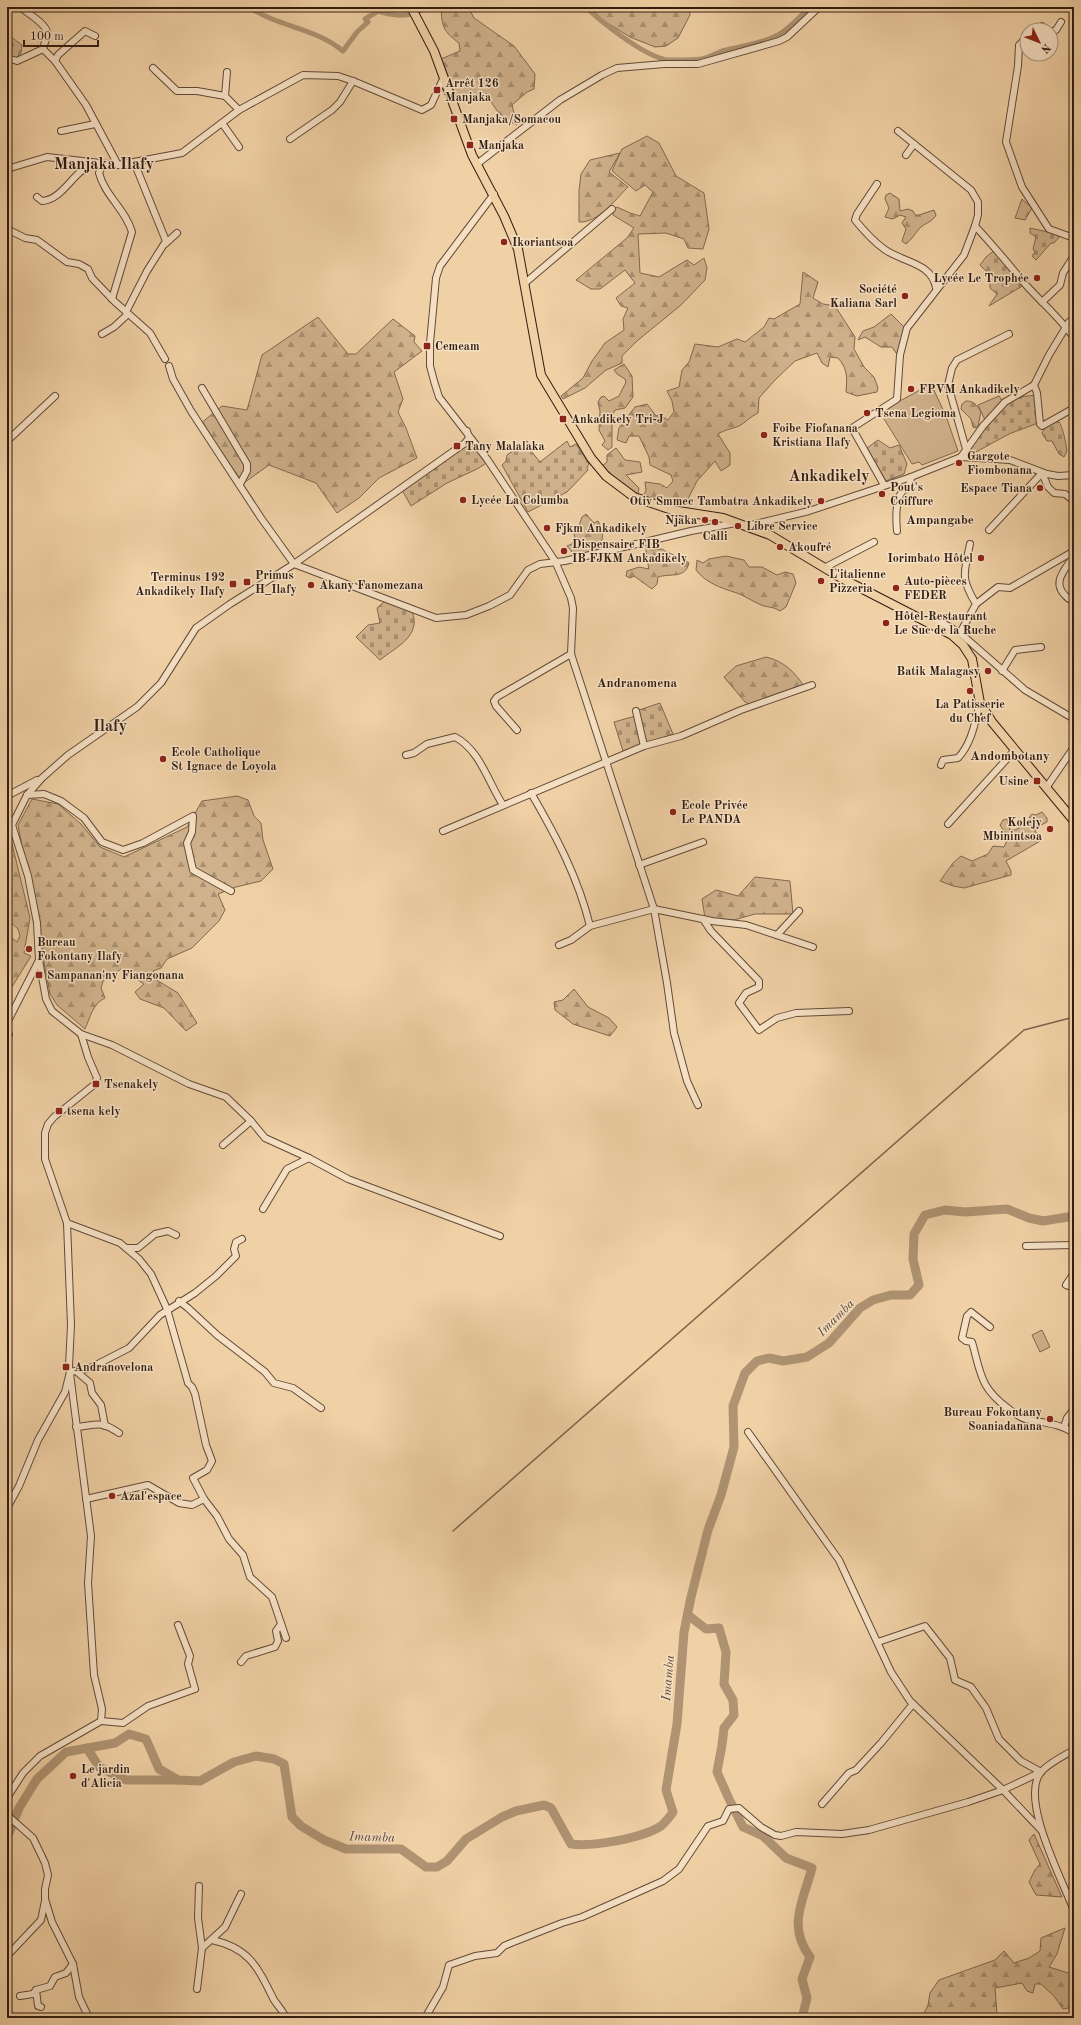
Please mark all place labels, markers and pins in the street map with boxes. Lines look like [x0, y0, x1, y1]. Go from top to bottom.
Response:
place label: Arrêt 126 Manjaka [445, 78, 499, 104]
marker: Arrêt 126 Manjaka [432, 85, 442, 95]
marker: Manjaka/Somacou [449, 114, 459, 124]
place label: Manjaka/Somacou [462, 114, 561, 126]
marker: Manjaka [465, 140, 475, 150]
place label: Manjaka [478, 140, 524, 152]
marker: Ikoriantsoa [499, 237, 509, 247]
place label: Ikoriantsoa [512, 237, 573, 249]
place label: Lycée Le Trophée [933, 273, 1029, 285]
marker: Lycée Le Trophée [1032, 273, 1042, 283]
place label: Société Kaliana Sarl [830, 284, 897, 310]
marker: Société Kaliana Sarl [900, 291, 910, 301]
marker: Cemeam [422, 341, 432, 351]
place label: Cemeam [435, 341, 480, 353]
marker: FPVM Ankadikely [906, 384, 916, 394]
place label: FPVM Ankadikely [919, 384, 1020, 396]
marker: Tsena Legioma [862, 408, 872, 418]
place label: Tsena Legioma [875, 408, 956, 420]
marker: Ankadikely Tri-J [558, 414, 568, 424]
place label: Ankadikely Tri-J [571, 414, 664, 426]
place label: Foibe Fiofanana Kristiana Ilafy [772, 423, 858, 449]
marker: Foibe Fiofanana Kristiana Ilafy [759, 430, 769, 440]
marker: Tany Malalaka [452, 441, 462, 451]
place label: Tany Malalaka [465, 441, 545, 453]
place label: Gargote Fiombonana [967, 451, 1032, 477]
marker: Gargote Fiombonana [954, 458, 964, 468]
place label: Pout's Coiffure [890, 482, 934, 508]
place label: Espace Tiana [960, 483, 1032, 495]
marker: Espace Tiana [1035, 483, 1045, 493]
marker: Pout's Coiffure [877, 489, 887, 499]
marker: Lycée La Columba [458, 495, 468, 505]
place label: Lycée La Columba [471, 495, 569, 507]
place label: Otiv Smmec Tambatra Ankadikely [629, 496, 813, 508]
marker: Otiv Smmec Tambatra Ankadikely [816, 496, 826, 506]
place label: Njaka [665, 515, 697, 527]
marker: Njaka [700, 515, 710, 525]
marker: Calli [710, 517, 720, 527]
marker: Libre Service [733, 521, 743, 531]
place label: Libre Service [746, 521, 818, 533]
marker: Fjkm Ankadikely [542, 523, 552, 533]
place label: Fjkm Ankadikely [555, 523, 647, 535]
place label: Calli [703, 531, 728, 543]
place label: Dispensaire FIB IB FJKM Ankadikely [572, 539, 687, 565]
marker: Akoufré [775, 542, 785, 552]
place label: Akoufré [788, 542, 832, 554]
marker: Dispensaire FIB IB FJKM Ankadikely [559, 546, 569, 556]
place label: Iorimbato Hôtel [887, 553, 973, 565]
marker: Iorimbato Hôtel [976, 553, 986, 563]
place label: L'italienne Pizzeria [829, 569, 886, 595]
place label: Primus H_Ilafy [255, 570, 297, 596]
place label: Terminus 192 Ankadikely Ilafy [135, 572, 225, 598]
marker: L'italienne Pizzeria [816, 576, 826, 586]
place label: Auto-pièces FEDER [904, 576, 967, 602]
marker: Primus H_Ilafy [242, 577, 252, 587]
marker: Terminus 192 Ankadikely Ilafy [228, 579, 238, 589]
marker: Akany Fanomezana [306, 580, 316, 590]
place label: Akany Fanomezana [319, 580, 423, 592]
marker: Auto-pièces FEDER [891, 583, 901, 593]
place label: Hôtel-Restaurant Le Suc de la Ruche [894, 611, 996, 637]
marker: Hôtel-Restaurant Le Suc de la Ruche [881, 618, 891, 628]
place label: Batik Malagasy [897, 666, 980, 678]
marker: Batik Malagasy [983, 666, 993, 676]
marker: La Patisserie du Chef [965, 686, 975, 696]
place label: La Patisserie du Chef [935, 699, 1005, 725]
place label: Ecole Catholique St Ignace de Loyola [171, 747, 277, 773]
marker: Ecole Catholique St Ignace de Loyola [158, 754, 168, 764]
place label: Usine [998, 776, 1029, 788]
marker: Usine [1032, 776, 1042, 786]
place label: Ecole Privée Le PANDA [681, 800, 748, 826]
marker: Ecole Privée Le PANDA [668, 807, 678, 817]
place label: Kolejy Mbinintsoa [983, 817, 1042, 843]
marker: Kolejy Mbinintsoa [1045, 824, 1055, 834]
place label: Bureau Fokontany Ilafy [37, 937, 122, 963]
marker: Bureau Fokontany Ilafy [24, 944, 34, 954]
marker: Sampanan'ny Fiangonana [34, 970, 44, 980]
place label: Sampanan'ny Fiangonana [47, 970, 184, 982]
marker: Tsenakely [91, 1079, 101, 1089]
place label: Tsenakely [104, 1079, 159, 1091]
marker: tsena kely [54, 1106, 64, 1116]
place label: tsena kely [67, 1106, 121, 1118]
marker: Andranovelona [61, 1362, 71, 1372]
place label: Andranovelona [74, 1362, 153, 1374]
place label: Bureau Fokontany Soaniadanana [944, 1407, 1042, 1433]
marker: Bureau Fokontany Soaniadanana [1045, 1414, 1055, 1424]
marker: Azal'espace [107, 1491, 117, 1501]
place label: Azal'espace [120, 1491, 182, 1503]
place label: Le jardin d'Alicia [81, 1764, 130, 1790]
marker: Le jardin d'Alicia [68, 1771, 78, 1781]

